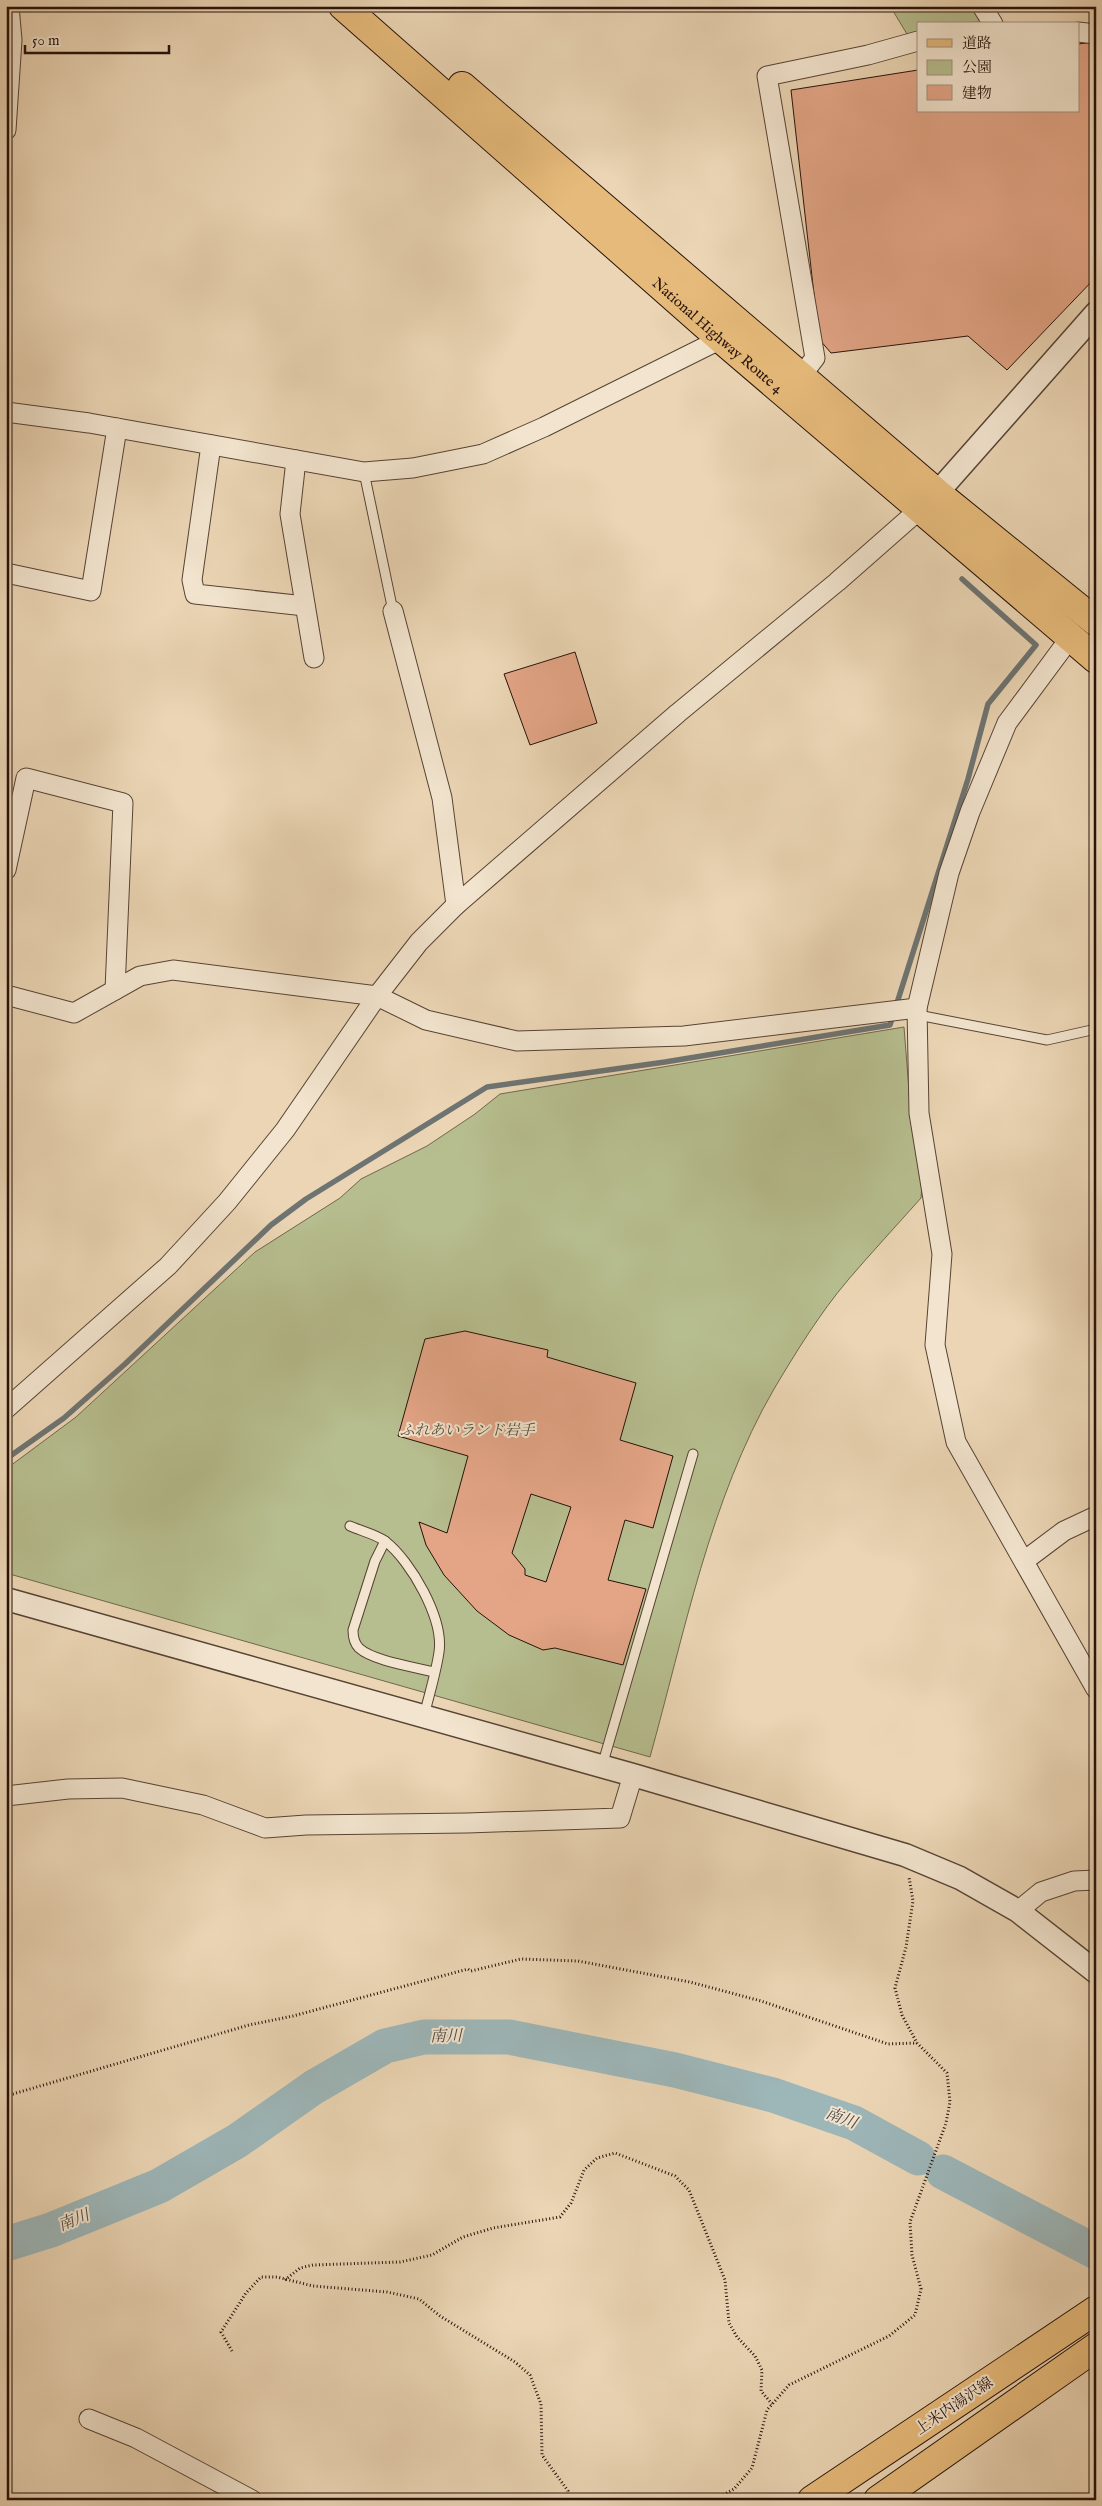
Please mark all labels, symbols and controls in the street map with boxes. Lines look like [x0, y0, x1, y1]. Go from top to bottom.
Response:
scale bar [25, 22, 169, 54]
legend [917, 22, 1080, 112]
text: 50 m [32, 31, 60, 50]
text: 道路 [962, 34, 992, 53]
text: 公園 [962, 58, 992, 77]
text: 建物 [962, 84, 992, 103]
street label: National Highway Route 4 [648, 273, 788, 398]
park label: ふれあいランド岩手 [399, 1421, 535, 1440]
water label: 南川 [430, 2027, 464, 2047]
water label: 南川 [822, 2104, 861, 2135]
water label: 南川 [55, 2205, 94, 2236]
street label: 上米内湯沢線 [911, 2373, 997, 2439]

